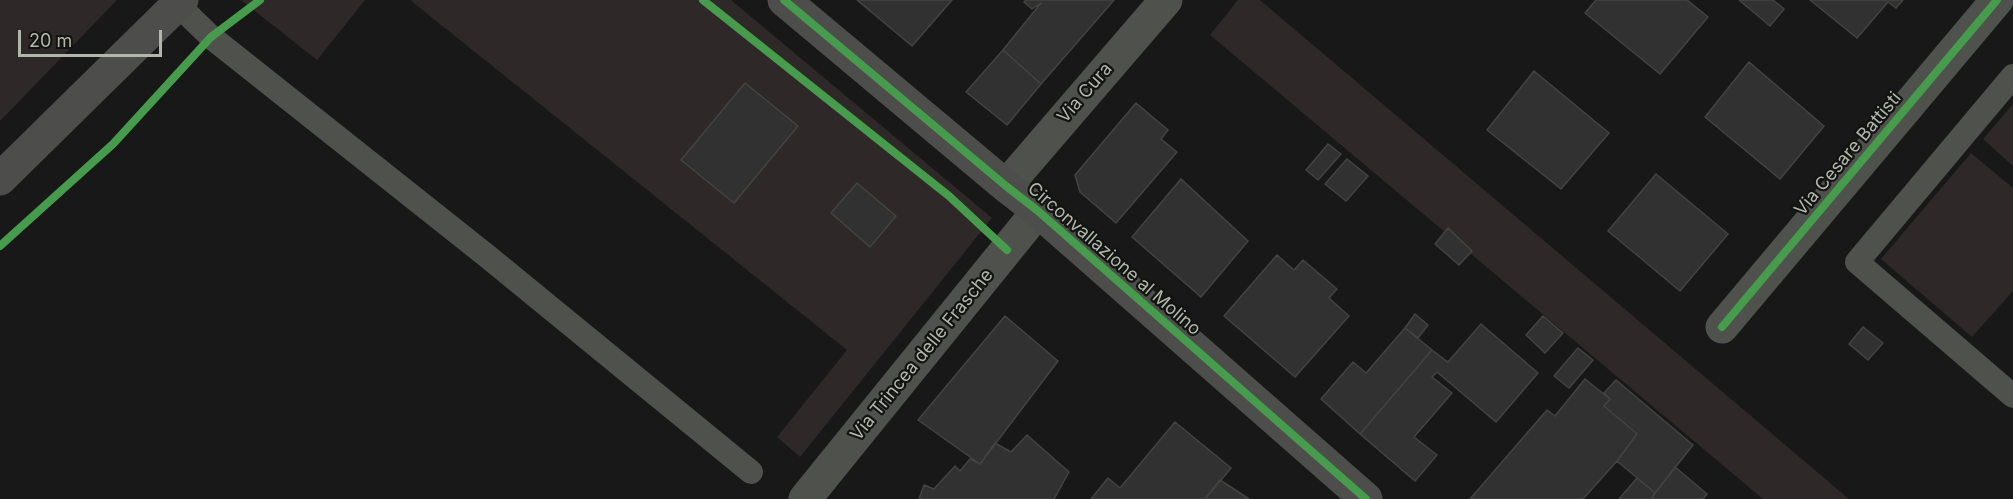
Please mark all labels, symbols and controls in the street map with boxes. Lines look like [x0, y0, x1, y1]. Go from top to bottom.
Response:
scale bar [21, 18, 165, 56]
text: 20 m [29, 30, 72, 51]
street label: Via Cura [1053, 59, 1117, 127]
street label: Via Cesare Battisti [1790, 88, 1906, 220]
street label: Circonvallazione al Molino [1023, 178, 1205, 340]
street label: Via Trincea delle Frasche [846, 265, 998, 445]

